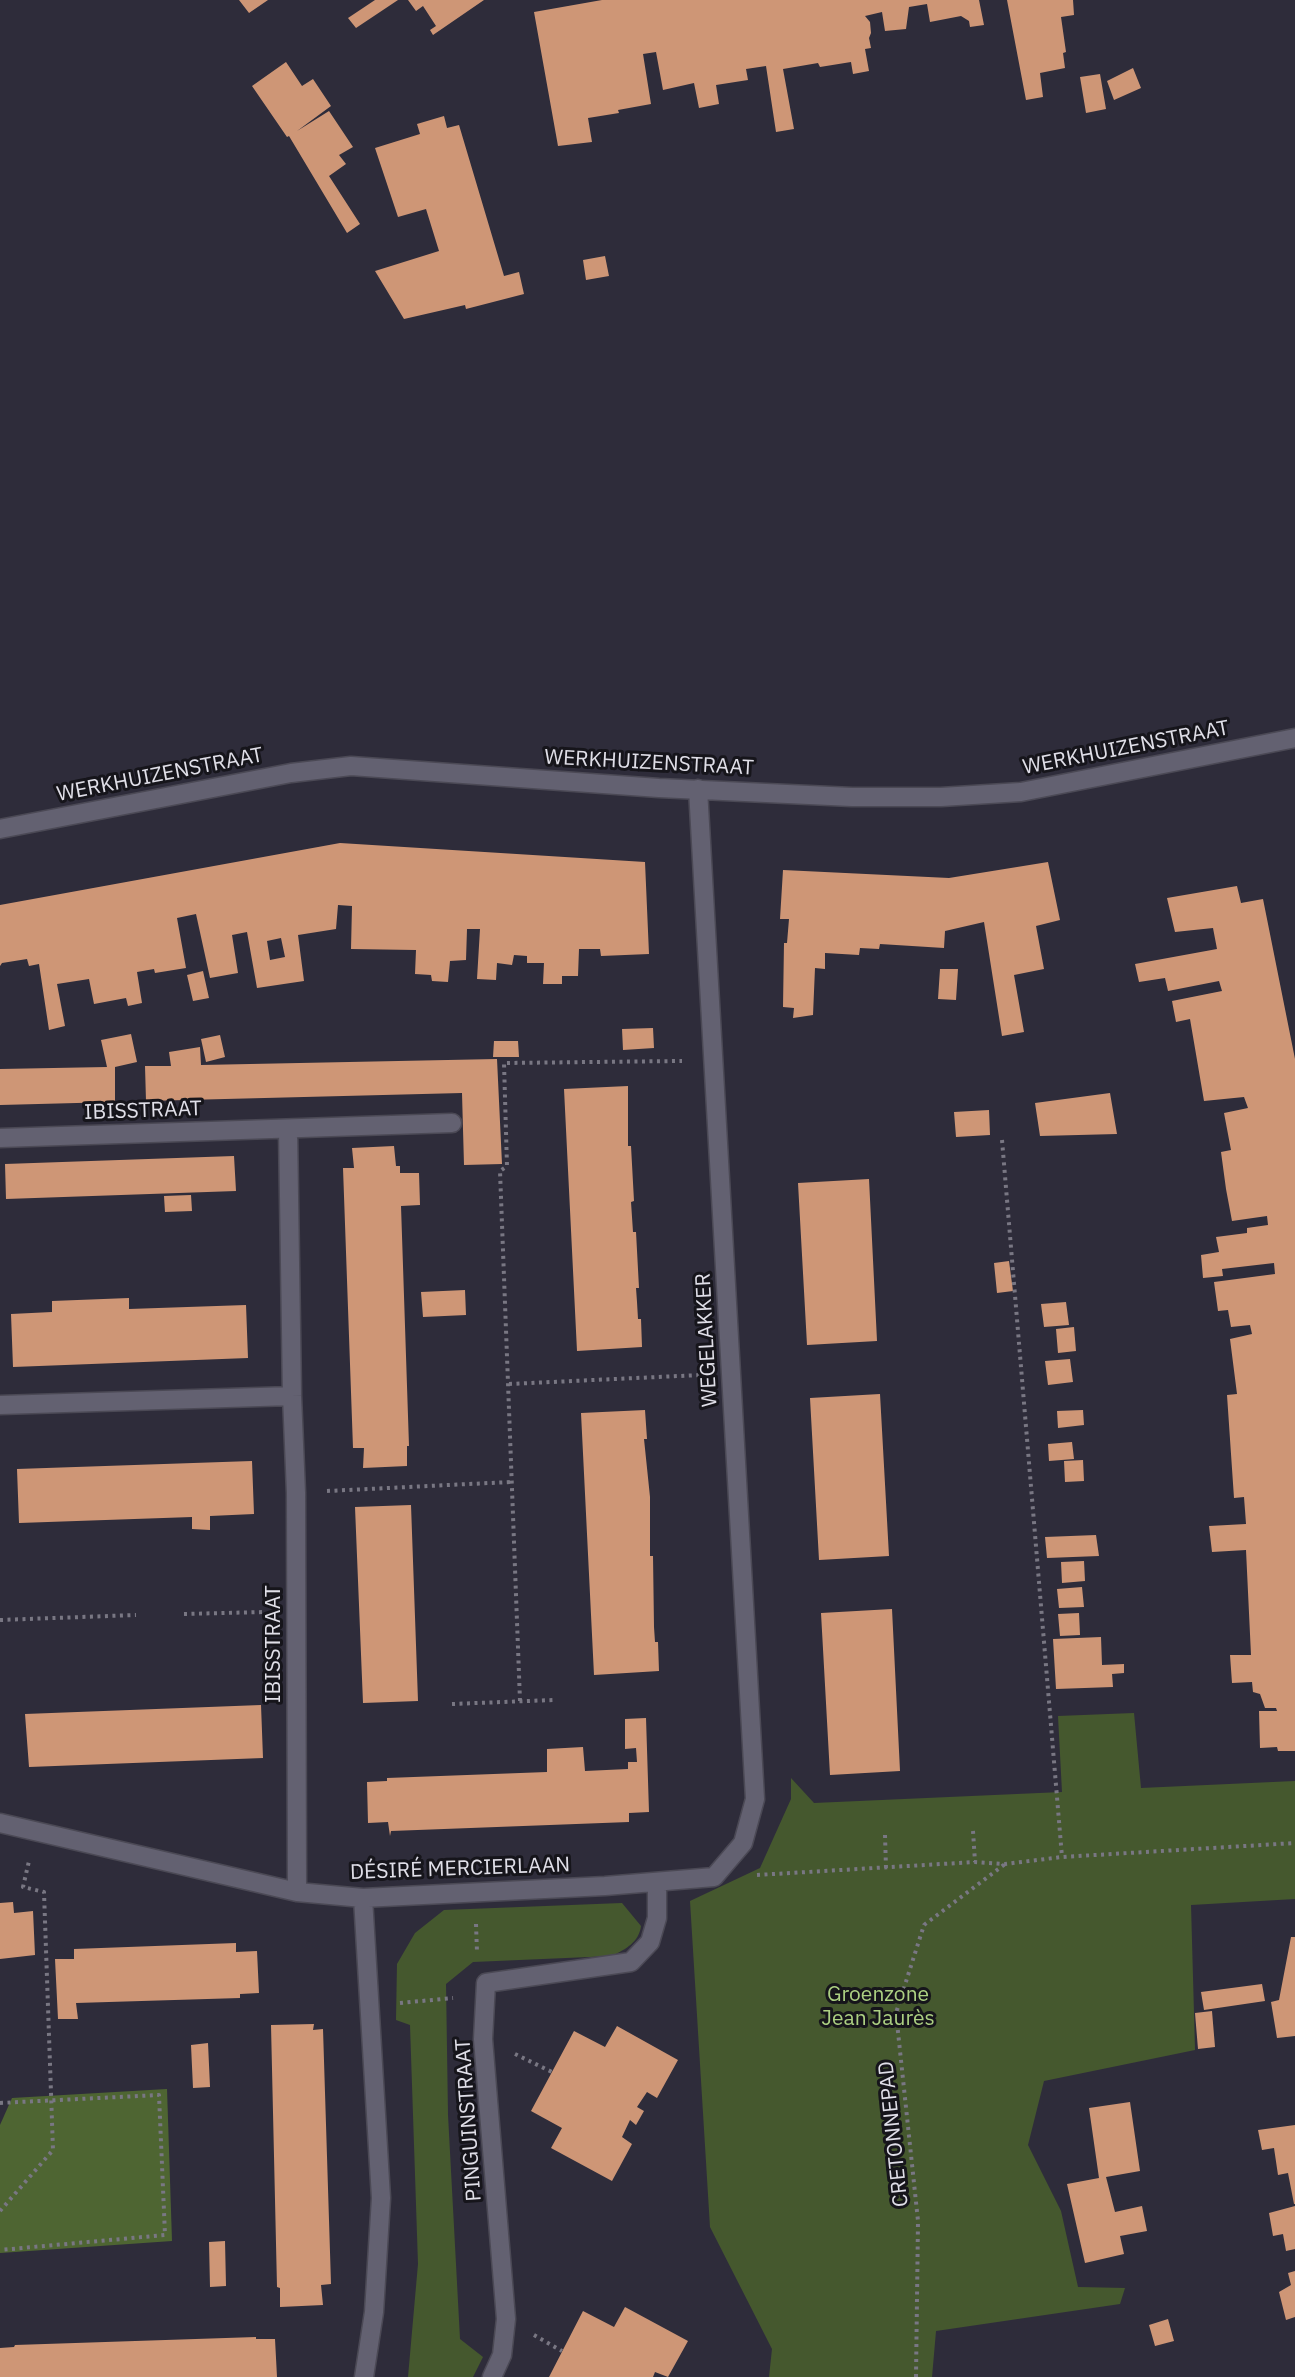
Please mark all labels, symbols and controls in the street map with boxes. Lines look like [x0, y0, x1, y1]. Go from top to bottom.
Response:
street label: WERKHUIZENSTRAAT [1021, 716, 1231, 780]
street label: WERKHUIZENSTRAAT [55, 743, 265, 807]
street label: WERKHUIZENSTRAAT [544, 745, 754, 781]
street label: IBISSTRAAT [84, 1096, 202, 1126]
street label: WEGELAKKER [691, 1272, 723, 1408]
street label: IBISSTRAAT [261, 1585, 287, 1703]
street label: DÉSIRÉ MERCIERLAAN [350, 1853, 570, 1885]
park label: Groenzone Jean Jaurès [821, 1982, 935, 2032]
street label: PINGUINSTRAAT [451, 2038, 487, 2202]
street label: CRETONNEPAD [874, 2060, 914, 2208]

